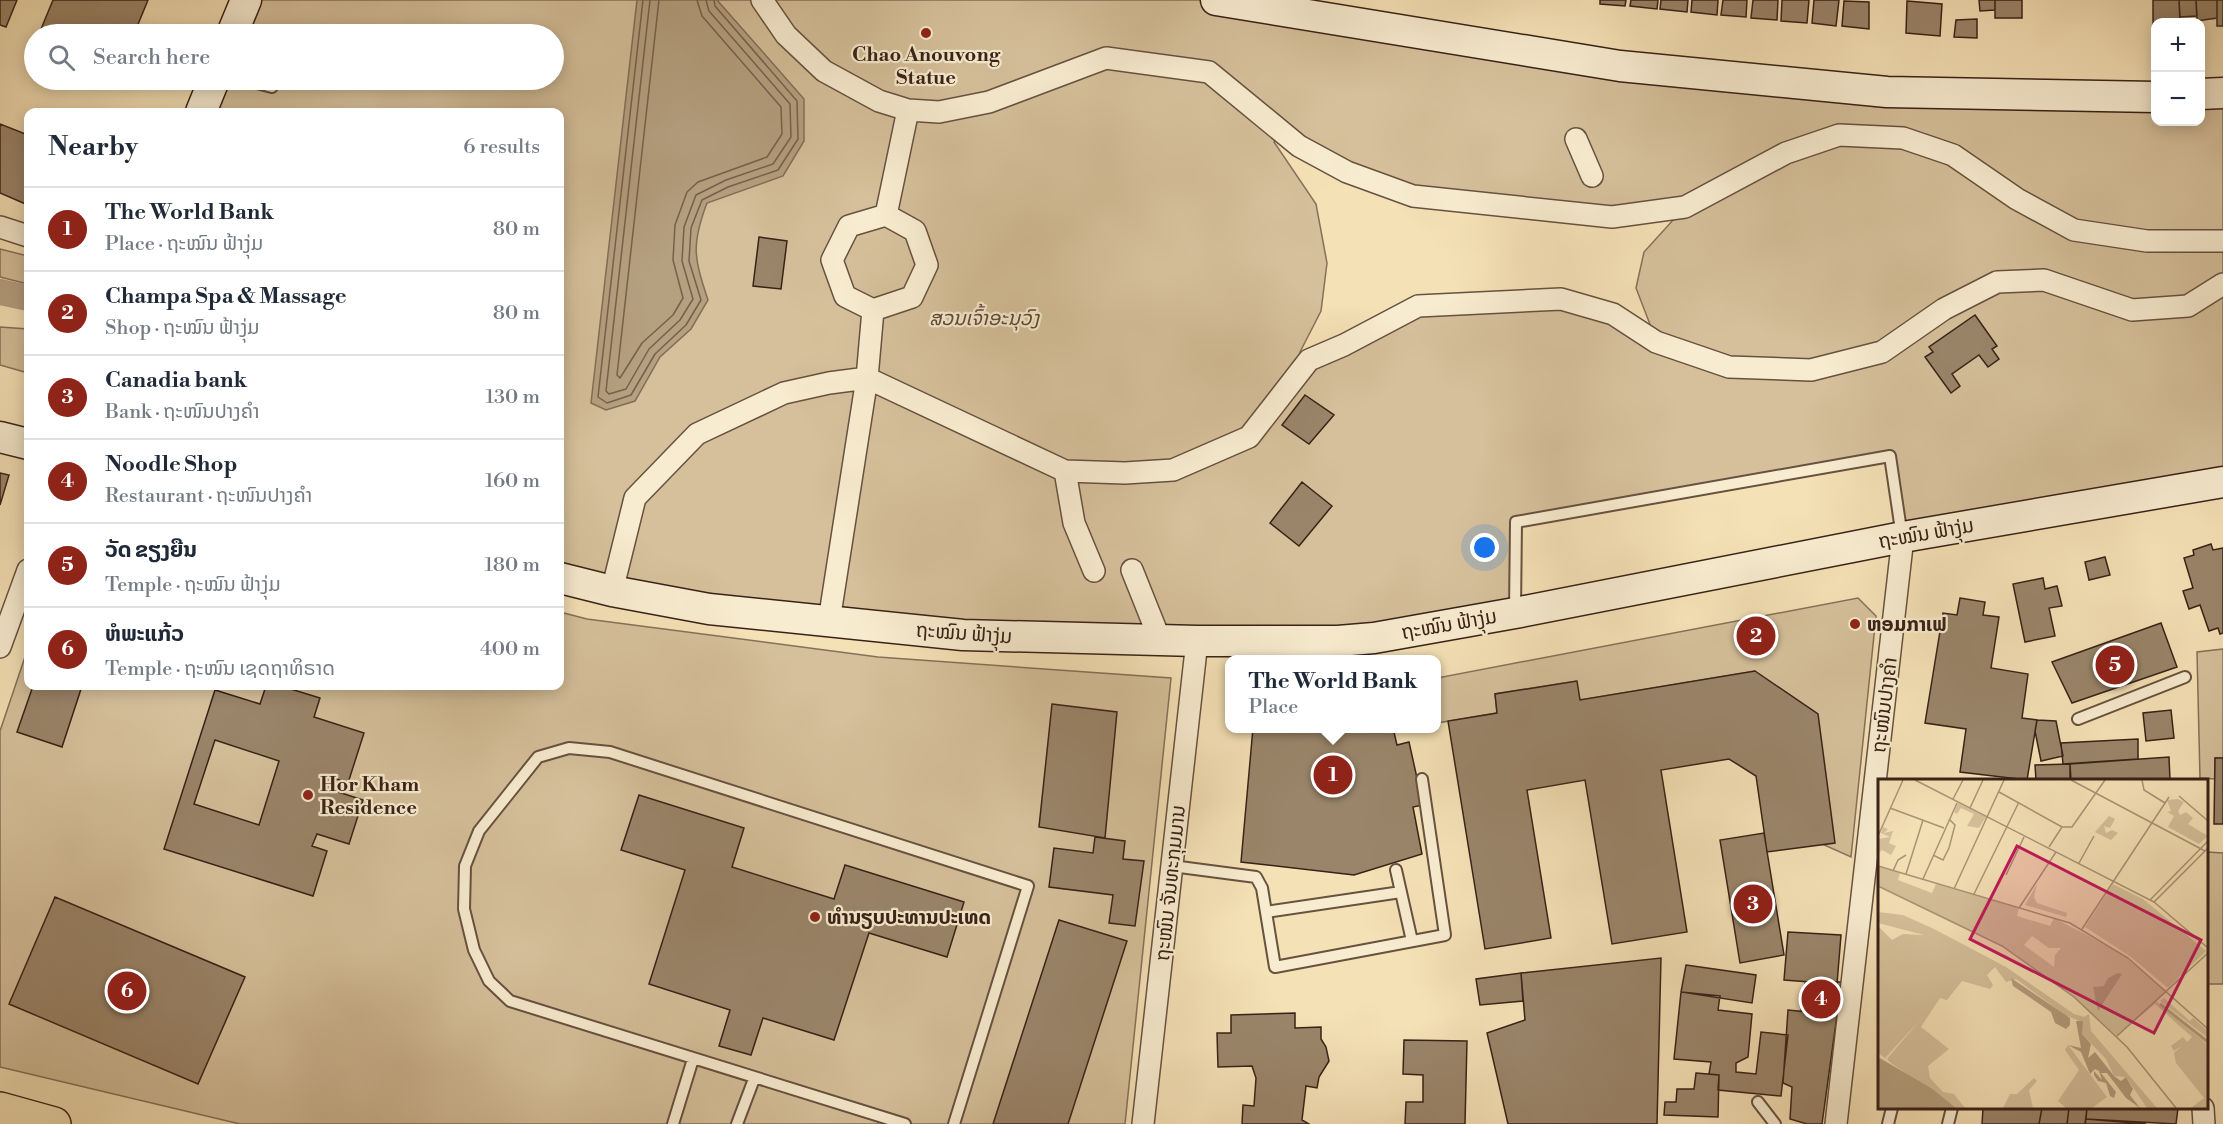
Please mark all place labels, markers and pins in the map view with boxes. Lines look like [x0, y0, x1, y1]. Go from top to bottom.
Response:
marker: Chao Anouvong Statue [919, 26, 933, 40]
place label: Chao Anouvong Statue [852, 43, 1001, 91]
place label: ຫອມກາເຟ [1867, 613, 1947, 638]
pin: 2 [1736, 614, 1776, 658]
marker: ຫອມກາເຟ [1848, 617, 1862, 631]
pin: 5 [2096, 642, 2134, 688]
pin: 1 [1314, 752, 1352, 798]
place label: Hor Kham Residence [320, 773, 419, 821]
marker: Hor Kham Residence [301, 788, 315, 802]
pin: 3 [1734, 882, 1772, 926]
place label: ທຳນຽບປະທານປະເທດ [827, 906, 991, 931]
marker: ທຳນຽບປະທານປະເທດ [808, 910, 822, 924]
pin: 6 [108, 968, 146, 1014]
pin: 4 [1802, 976, 1840, 1022]

